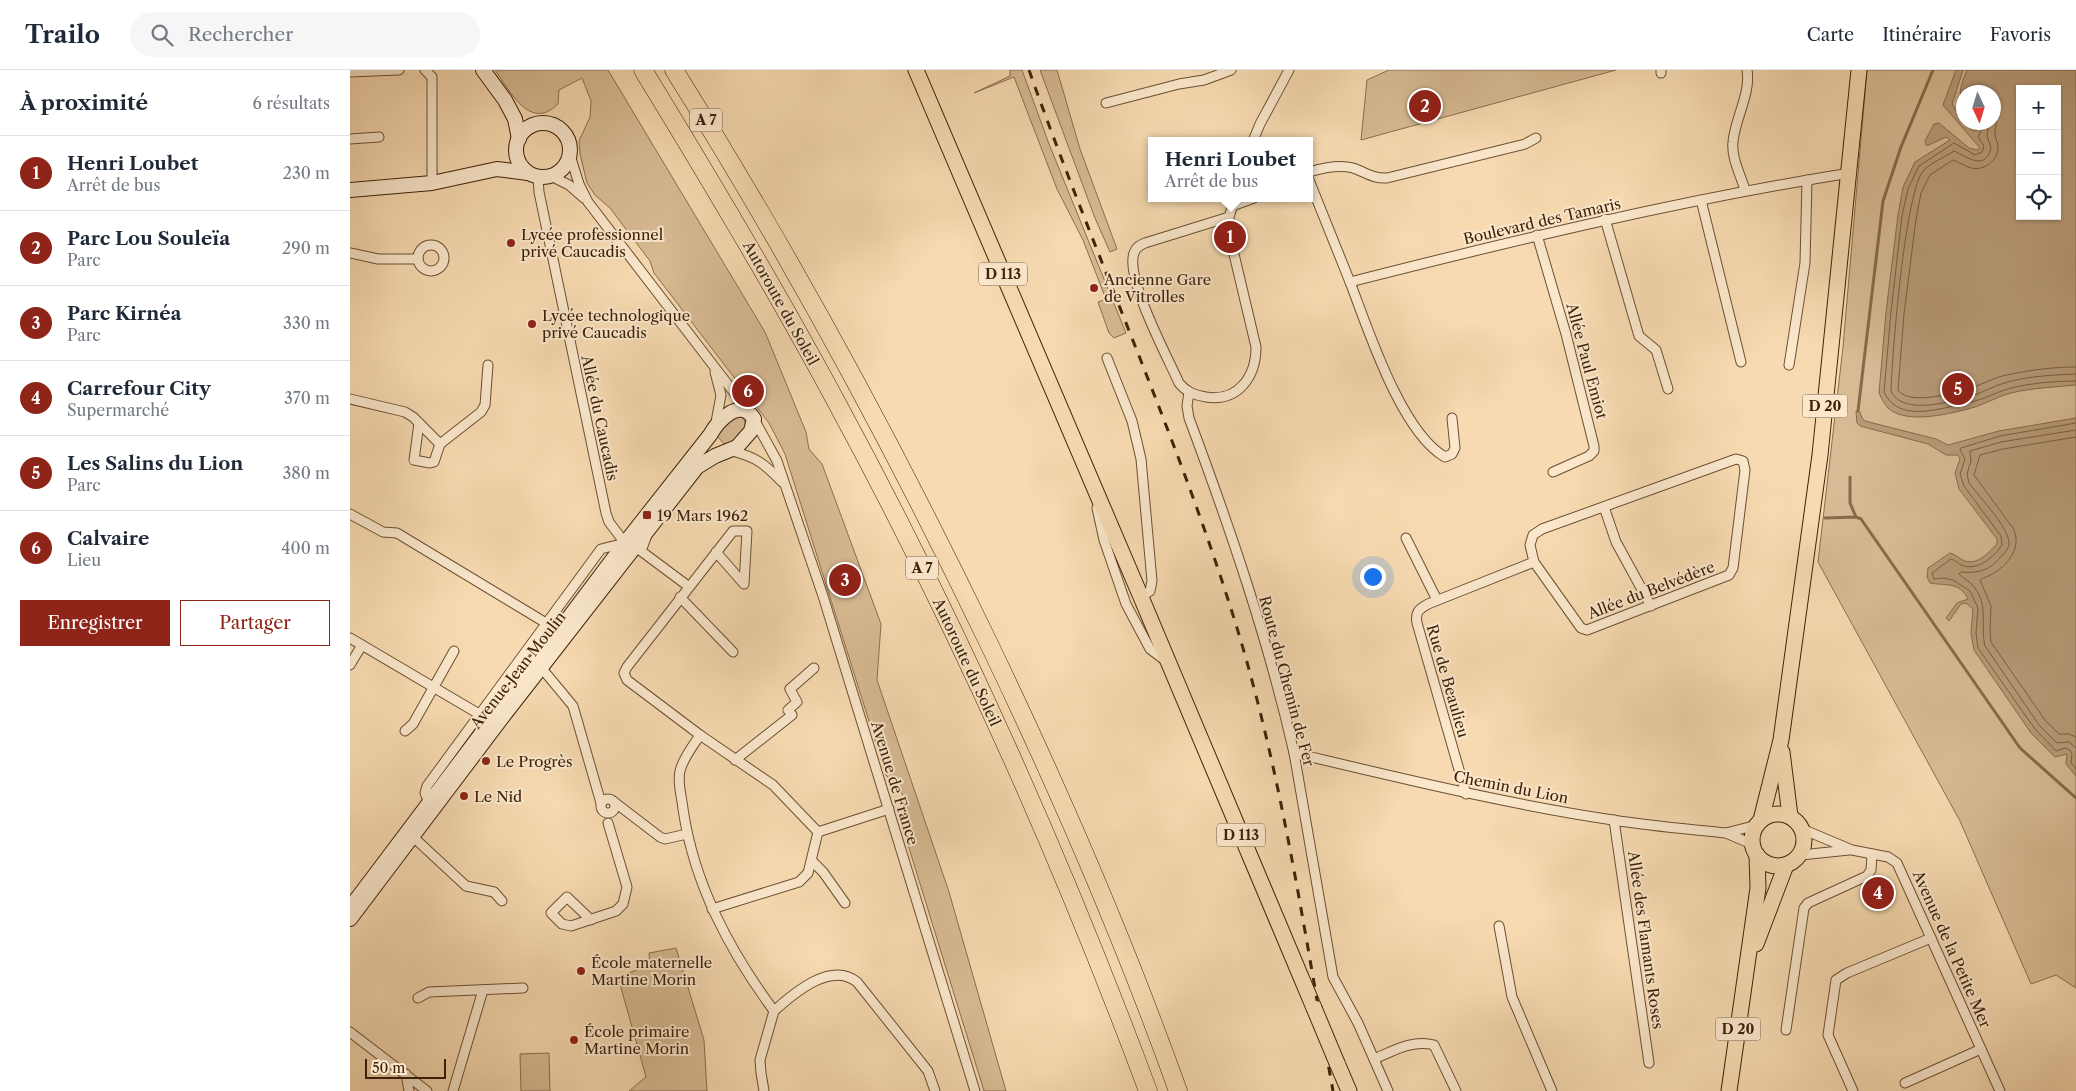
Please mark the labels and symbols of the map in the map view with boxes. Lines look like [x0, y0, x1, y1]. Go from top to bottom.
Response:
north arrow [1956, 85, 2001, 130]
pin: 2 [1409, 87, 1441, 125]
road number: A 7 [690, 108, 722, 132]
street label: Boulevard des Tamaris [1461, 194, 1623, 248]
pin: 1 [1214, 218, 1246, 256]
place label: Lycée professionnel privé Caucadis [521, 225, 664, 261]
marker: Lycée professionnel privé Caucadis [505, 237, 517, 249]
street label: Autoroute du Soleil [738, 237, 823, 369]
road number: D 113 [979, 262, 1027, 285]
place label: Ancienne Gare de Vitrolles [1103, 270, 1211, 306]
marker: Ancienne Gare de Vitrolles [1088, 282, 1100, 294]
street label: Allée Paul Emiot [1562, 300, 1612, 422]
place label: Lycée technologique privé Caucadis [542, 306, 690, 342]
marker: Lycée technologique privé Caucadis [526, 318, 538, 330]
street label: Allée du Caucadis [577, 352, 623, 483]
pin: 5 [1942, 370, 1974, 408]
pin: 6 [732, 372, 764, 410]
road number: D 20 [1802, 394, 1848, 418]
place label: 19 Mars 1962 [657, 506, 748, 525]
marker: 19 Mars 1962 [641, 509, 653, 521]
road number: A 7 [906, 556, 938, 579]
street label: Allée du Belvédère [1584, 557, 1717, 623]
pin: 3 [829, 561, 861, 599]
your location [1360, 564, 1386, 590]
street label: Autoroute du Soleil [929, 594, 1005, 730]
street label: Route du Chemin de Fer [1255, 594, 1319, 769]
street label: Avenue Jean Moulin [466, 607, 570, 733]
street label: Rue de Beaulieu [1423, 622, 1473, 740]
street label: Avenue de France [867, 718, 923, 847]
place label: Le Progrès [496, 752, 572, 771]
marker: Le Progrès [480, 755, 492, 767]
street label: Chemin du Lion [1452, 767, 1571, 808]
place label: Le Nid [474, 787, 522, 806]
marker: Le Nid [458, 790, 470, 802]
road number: D 113 [1217, 824, 1265, 846]
street label: Allée des Flamants Roses [1624, 849, 1668, 1030]
street label: Avenue de la Petite Mer [1908, 867, 1996, 1031]
pin: 4 [1862, 874, 1894, 912]
place label: École maternelle Martine Morin [591, 953, 712, 989]
marker: École maternelle Martine Morin [575, 965, 587, 977]
road number: D 20 [1716, 1018, 1760, 1041]
place label: École primaire Martine Morin [584, 1022, 690, 1058]
marker: École primaire Martine Morin [568, 1034, 580, 1046]
scale bar [365, 1056, 446, 1079]

